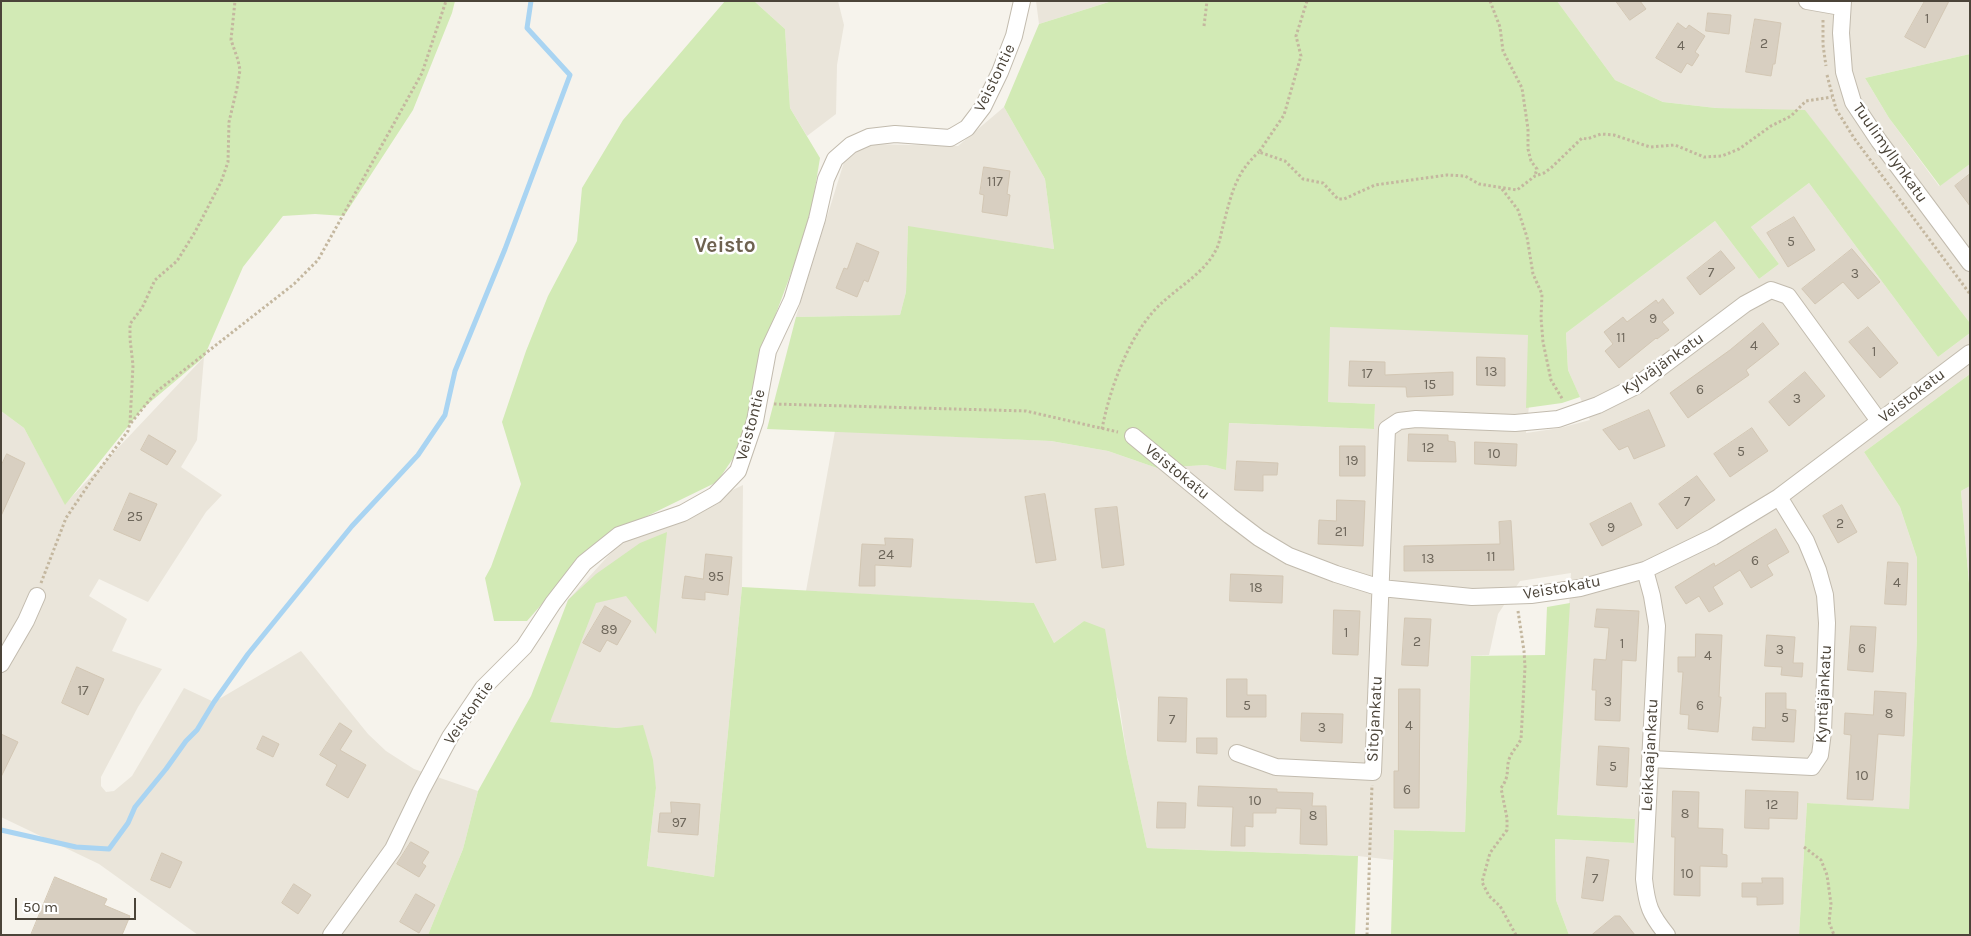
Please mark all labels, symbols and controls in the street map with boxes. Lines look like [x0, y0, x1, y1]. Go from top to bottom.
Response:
house number: 1 [1925, 11, 1929, 27]
house number: 2 [1760, 36, 1768, 52]
house number: 4 [1677, 38, 1685, 54]
street label: Veistontie [970, 41, 1020, 115]
street label: Tuulimyllynkatu [1848, 99, 1932, 207]
house number: 117 [987, 174, 1003, 190]
district label: Veisto [694, 233, 756, 259]
house number: 5 [1787, 234, 1795, 250]
house number: 7 [1708, 265, 1714, 281]
house number: 3 [1851, 266, 1859, 282]
house number: 9 [1649, 311, 1657, 327]
street label: Kylväjänkatu [1618, 329, 1708, 399]
house number: 11 [1616, 330, 1626, 346]
house number: 4 [1750, 338, 1758, 354]
house number: 1 [1872, 344, 1876, 360]
house number: 13 [1485, 364, 1497, 380]
street label: Veistokatu [1875, 365, 1949, 427]
house number: 17 [1361, 366, 1373, 382]
house number: 15 [1424, 377, 1436, 393]
house number: 6 [1696, 382, 1704, 398]
street label: Veistontie [732, 387, 770, 463]
house number: 3 [1793, 391, 1801, 407]
street label: Veistokatu [1141, 440, 1213, 504]
house number: 12 [1422, 440, 1434, 456]
house number: 5 [1737, 444, 1745, 460]
house number: 10 [1488, 446, 1500, 462]
house number: 19 [1346, 453, 1358, 469]
house number: 7 [1684, 494, 1690, 510]
house number: 25 [127, 509, 143, 525]
house number: 2 [1836, 516, 1844, 532]
house number: 9 [1607, 520, 1615, 536]
house number: 21 [1335, 524, 1347, 540]
house number: 24 [878, 547, 894, 563]
house number: 11 [1486, 549, 1496, 565]
house number: 13 [1422, 551, 1434, 567]
house number: 6 [1751, 553, 1759, 569]
house number: 95 [708, 569, 724, 585]
street label: Veistokatu [1522, 572, 1602, 604]
house number: 4 [1893, 575, 1901, 591]
house number: 18 [1249, 580, 1263, 596]
house number: 89 [601, 622, 617, 638]
house number: 1 [1344, 625, 1348, 641]
house number: 2 [1413, 634, 1421, 650]
house number: 1 [1620, 636, 1624, 652]
house number: 6 [1858, 641, 1866, 657]
house number: 3 [1776, 642, 1784, 658]
street label: Kyntäjänkatu [1812, 644, 1836, 744]
house number: 4 [1704, 648, 1712, 664]
street label: Sitojankatu [1363, 675, 1387, 763]
street label: Veistontie [440, 677, 498, 749]
house number: 17 [77, 683, 89, 699]
house number: 3 [1604, 694, 1612, 710]
house number: 5 [1243, 698, 1251, 714]
street label: Leikkaajankatu [1637, 698, 1663, 812]
house number: 6 [1696, 698, 1704, 714]
house number: 8 [1885, 706, 1893, 722]
house number: 5 [1781, 710, 1789, 726]
house number: 7 [1169, 712, 1175, 728]
house number: 4 [1405, 718, 1413, 734]
house number: 3 [1318, 720, 1326, 736]
house number: 5 [1609, 759, 1617, 775]
house number: 10 [1856, 768, 1868, 784]
house number: 6 [1403, 782, 1411, 798]
house number: 10 [1249, 793, 1261, 809]
house number: 12 [1766, 797, 1778, 813]
house number: 8 [1681, 806, 1689, 822]
house number: 8 [1309, 808, 1317, 824]
house number: 97 [672, 815, 686, 831]
house number: 10 [1681, 866, 1693, 882]
house number: 7 [1592, 871, 1598, 887]
scale bar [18, 888, 139, 920]
text: 50 m [23, 898, 58, 916]

